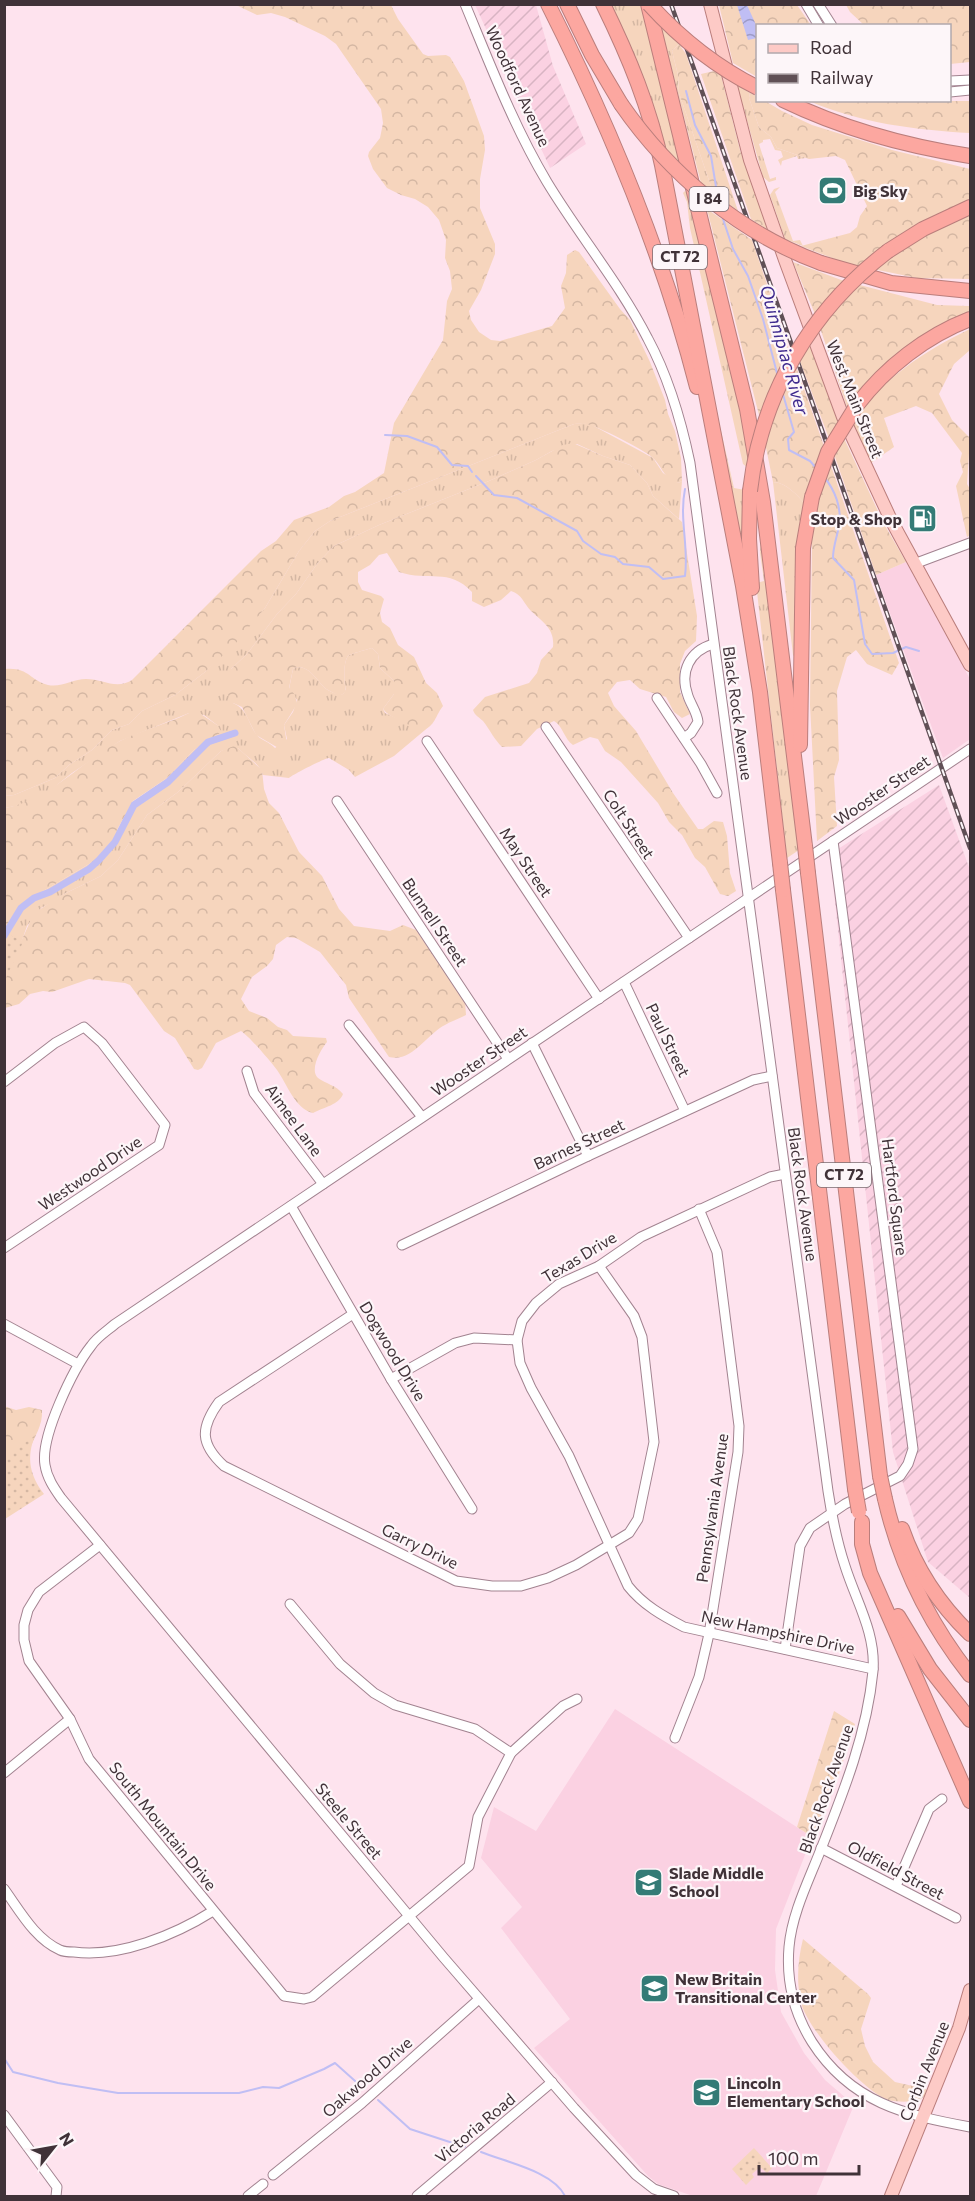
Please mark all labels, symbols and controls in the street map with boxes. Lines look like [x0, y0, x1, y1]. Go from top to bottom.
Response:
street label: Woodford Avenue [482, 22, 555, 149]
legend [756, 24, 951, 102]
text: Road [810, 36, 852, 58]
text: Railway [810, 66, 873, 88]
sports icon: Big Sky [816, 175, 848, 207]
place label: Big Sky [853, 181, 908, 200]
road number: I 84 [690, 187, 728, 211]
road number: CT 72 [653, 245, 707, 269]
water label: Quinnipiac River [756, 282, 814, 418]
street label: West Main Street [823, 337, 888, 461]
fuel station icon: Stop & Shop [907, 503, 939, 535]
place label: Stop & Shop [811, 509, 902, 528]
street label: Black Rock Avenue [720, 645, 757, 781]
street label: Wooster Street [830, 750, 933, 828]
street label: Colt Street [600, 785, 659, 863]
street label: May Street [496, 823, 557, 901]
street label: Bunnell Street [399, 874, 472, 970]
street label: Paul Street [642, 1000, 695, 1080]
street label: Wooster Street [427, 1021, 530, 1099]
street label: Aimee Lane [262, 1080, 327, 1159]
street label: Barnes Street [530, 1114, 628, 1173]
street label: Black Rock Avenue [785, 1126, 822, 1262]
street label: Westwood Drive [35, 1131, 145, 1214]
street label: Hartford Square [879, 1137, 912, 1257]
road number: CT 72 [817, 1163, 871, 1187]
street label: Texas Drive [538, 1227, 619, 1286]
street label: Dogwood Drive [356, 1298, 431, 1404]
street label: Pennsylvania Avenue [692, 1432, 731, 1584]
street label: Garry Drive [379, 1519, 462, 1572]
street label: New Hampshire Drive [700, 1606, 857, 1657]
street label: Black Rock Avenue [795, 1722, 857, 1856]
street label: South Mountain Drive [106, 1758, 221, 1894]
street label: Steele Street [312, 1779, 387, 1863]
street label: Oldfield Street [845, 1836, 948, 1903]
place label: Slade Middle School [669, 1863, 764, 1900]
school or university icon: Slade Middle School [632, 1866, 664, 1898]
place label: New Britain Transitional Center [675, 1969, 817, 2006]
school or university icon: New Britain Transitional Center [638, 1972, 670, 2004]
street label: Corbin Avenue [895, 2018, 952, 2124]
street label: Oakwood Drive [318, 2032, 415, 2121]
place label: Lincoln Elementary School [727, 2073, 865, 2110]
school or university icon: Lincoln Elementary School [690, 2076, 722, 2108]
street label: Victoria Road [431, 2089, 518, 2166]
north arrow [24, 2117, 84, 2177]
text: N [56, 2129, 79, 2149]
scale bar [759, 2138, 860, 2176]
text: 100 m [768, 2147, 818, 2169]

